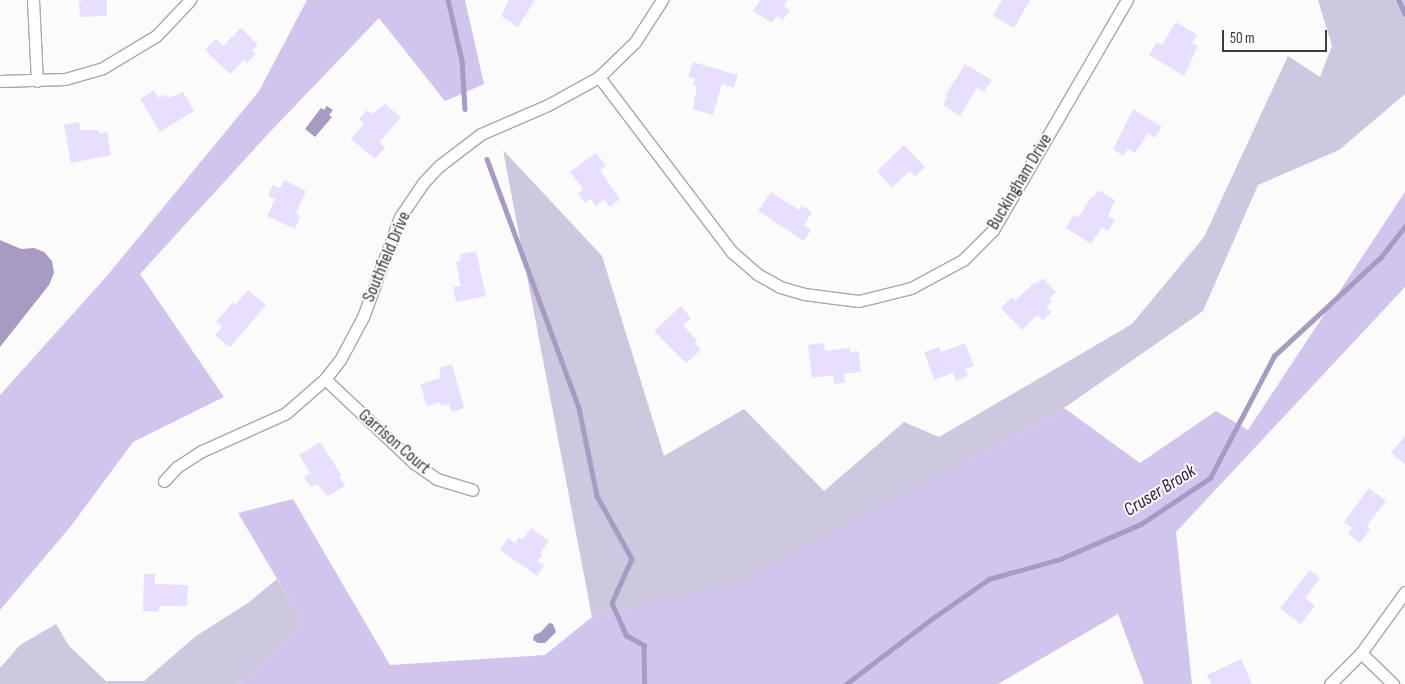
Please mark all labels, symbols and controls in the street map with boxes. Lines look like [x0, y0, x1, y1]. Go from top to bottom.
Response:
scale bar [1225, 20, 1330, 52]
text: 50 m [1230, 29, 1255, 48]
street label: Buckingham Drive [983, 130, 1057, 234]
street label: Southfield Drive [358, 209, 416, 305]
street label: Garrison Court [354, 405, 434, 479]
water label: Cruser Brook [1120, 460, 1200, 522]

